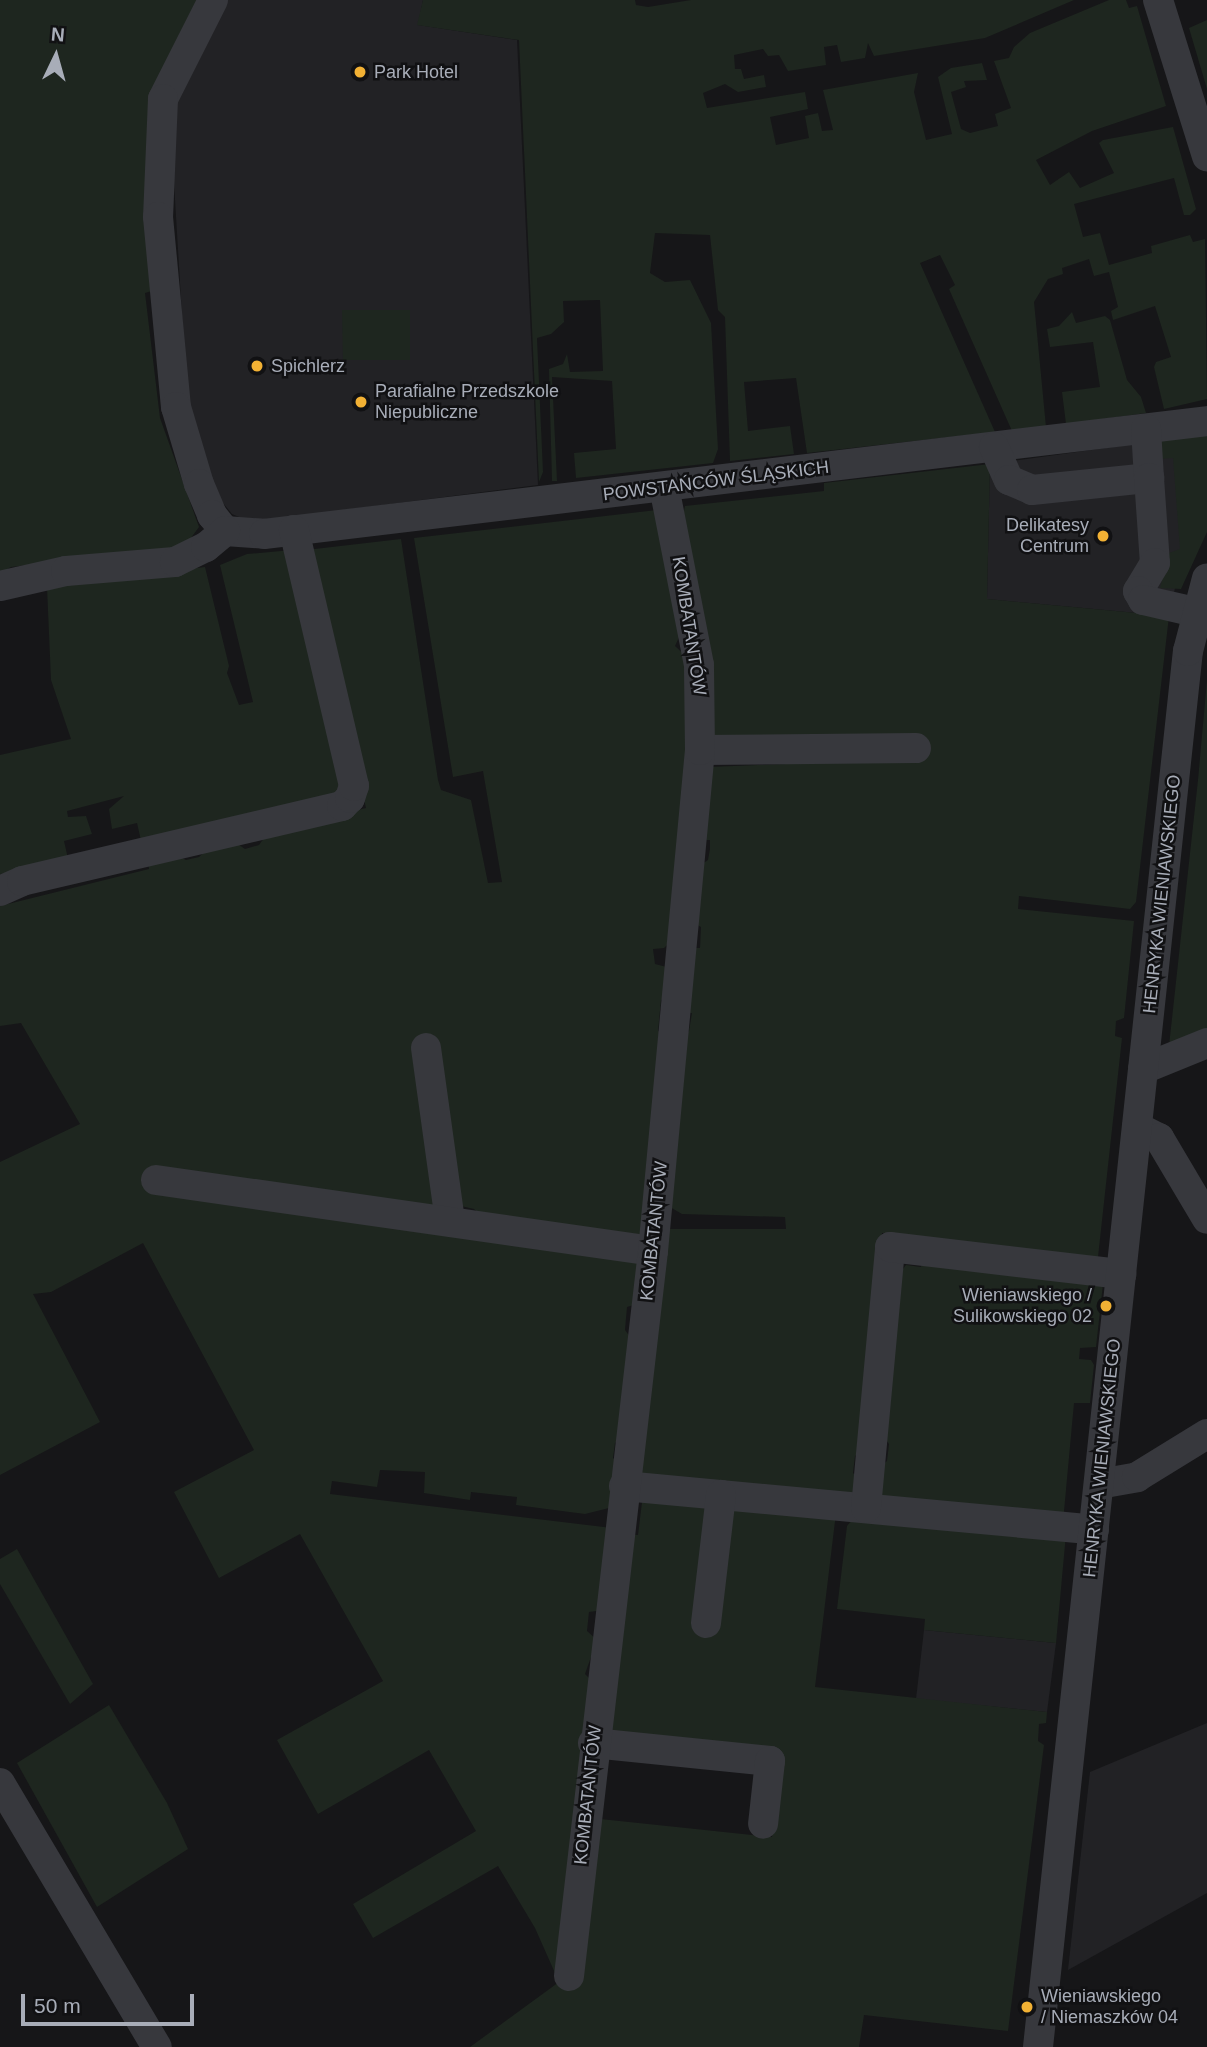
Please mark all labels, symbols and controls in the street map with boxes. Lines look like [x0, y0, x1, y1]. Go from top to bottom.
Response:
north arrow [21, 21, 91, 91]
text: N [50, 24, 66, 46]
place label: Park Hotel [374, 61, 458, 83]
marker: Park Hotel [352, 64, 368, 80]
place label: Spichlerz [271, 355, 345, 377]
marker: Spichlerz [249, 358, 265, 374]
place label: Parafialne Przedszkole Niepubliczne [375, 381, 559, 424]
marker: Parafialne Przedszkole Niepubliczne [353, 394, 369, 410]
street label: POWSTAŃCÓW ŚLĄSKICH [602, 456, 830, 506]
place label: Delikatesy Centrum [1006, 515, 1089, 558]
marker: Delikatesy Centrum [1095, 528, 1111, 544]
street label: KOMBATANTÓW [667, 555, 711, 697]
street label: HENRYKA WIENIAWSKIEGO [1139, 773, 1185, 1015]
street label: KOMBATANTÓW [636, 1160, 672, 1302]
place label: Wieniawskiego / Sulikowskiego 02 [953, 1285, 1092, 1328]
marker: Wieniawskiego / Sulikowskiego 02 [1098, 1298, 1114, 1314]
street label: HENRYKA WIENIAWSKIEGO [1079, 1337, 1125, 1579]
street label: KOMBATANTÓW [570, 1724, 606, 1866]
scale bar [24, 1980, 198, 2024]
place label: Wieniawskiego / Niemaszków 04 [1041, 1986, 1178, 2028]
text: 50 m [34, 1994, 81, 2017]
marker: Wieniawskiego / Niemaszków 04 [1019, 1999, 1035, 2015]

